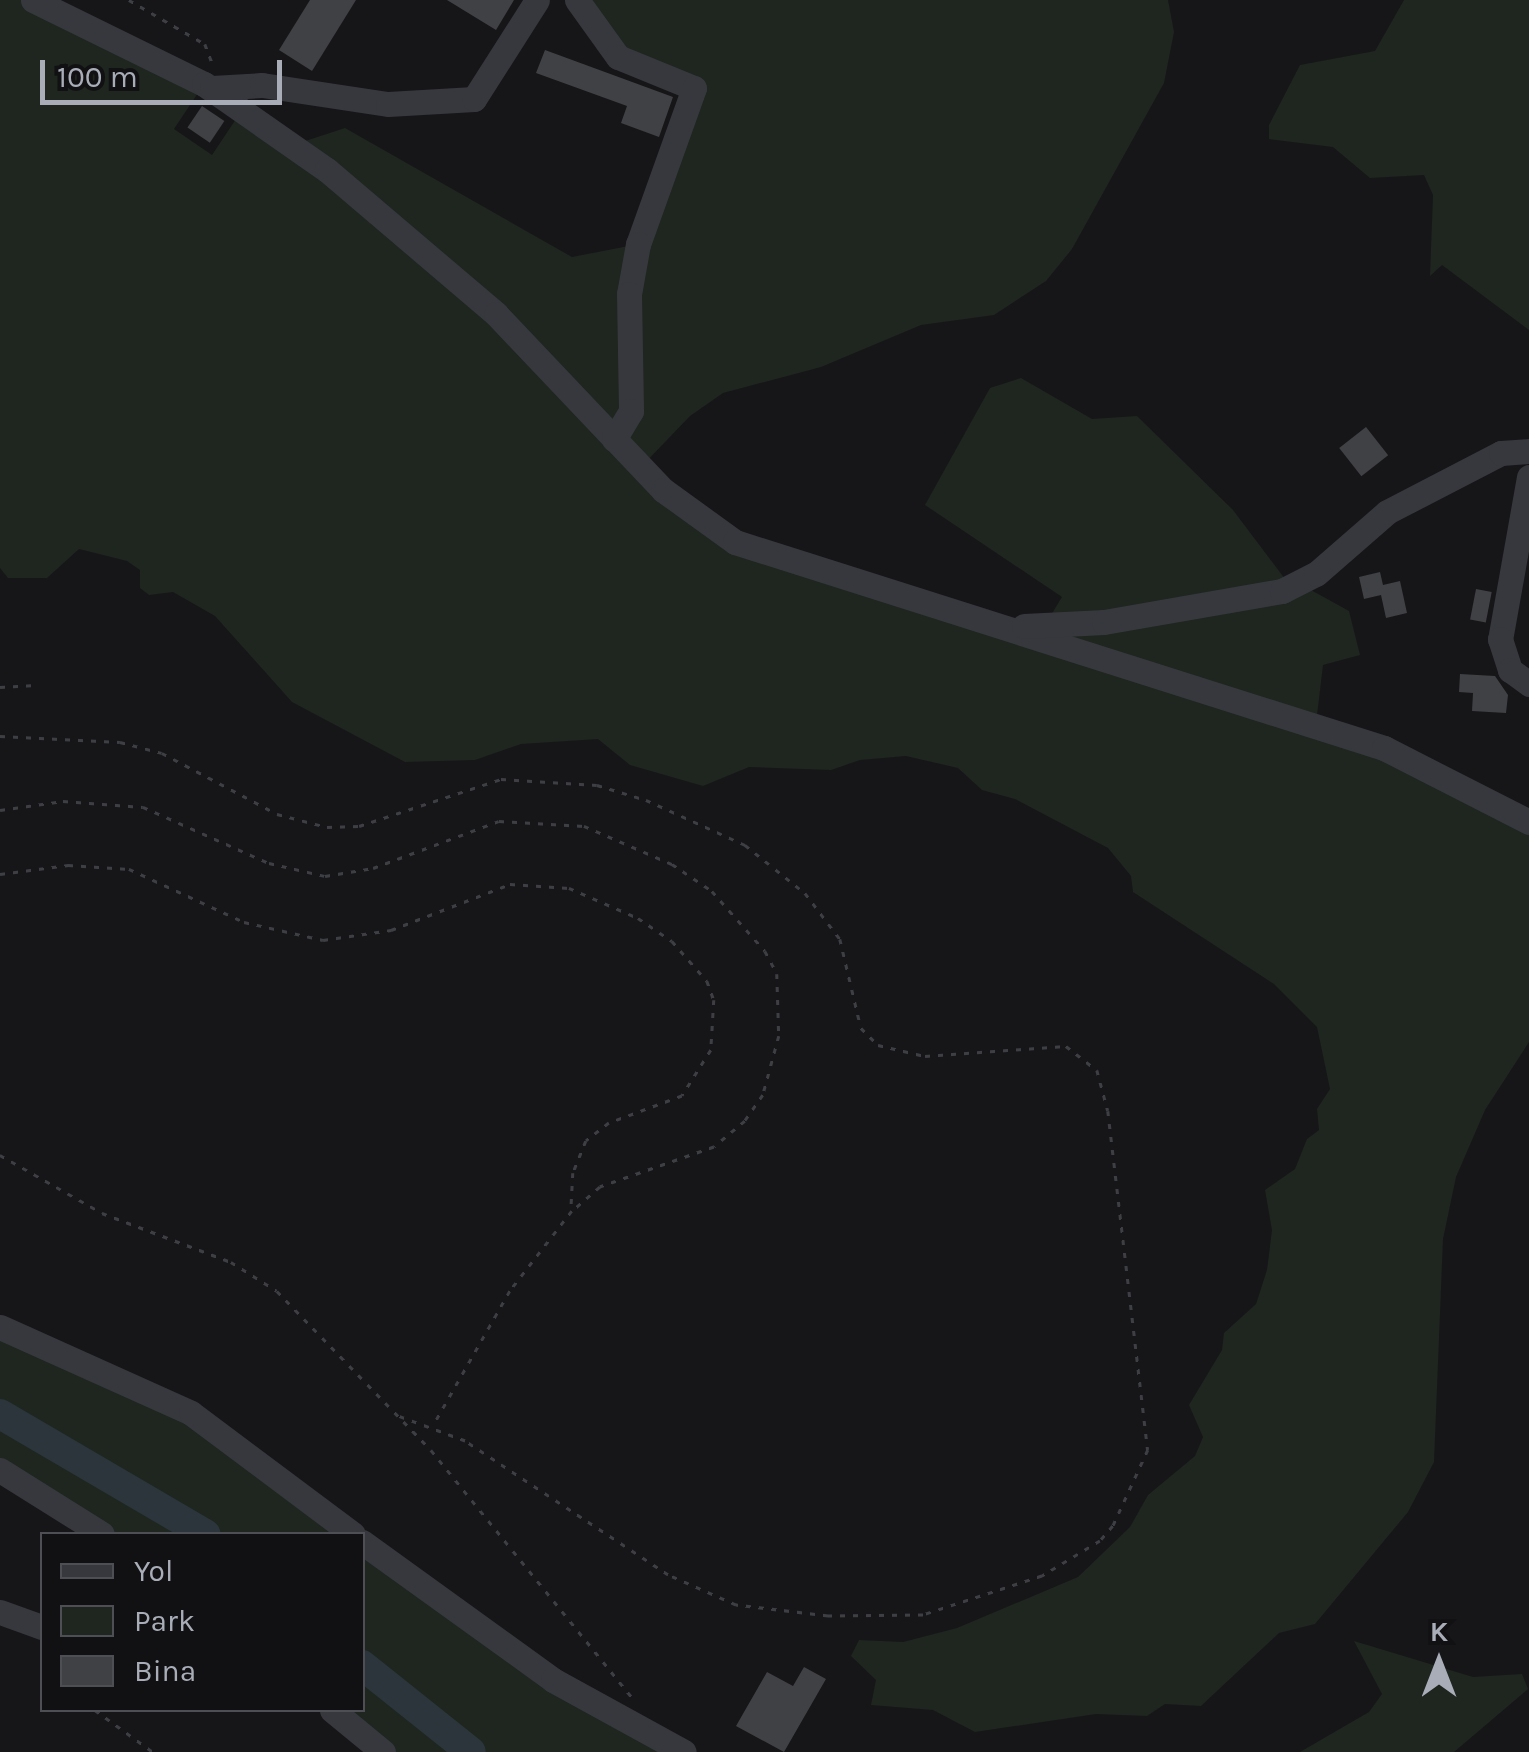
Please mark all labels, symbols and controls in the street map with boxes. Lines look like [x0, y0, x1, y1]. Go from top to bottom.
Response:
scale bar [45, 40, 288, 102]
text: 100 m [57, 59, 138, 95]
legend [40, 1532, 365, 1712]
text: Yol [134, 1553, 173, 1589]
text: Park [134, 1603, 195, 1639]
north arrow [1389, 1612, 1489, 1712]
text: K [1430, 1615, 1448, 1648]
text: Bina [134, 1653, 196, 1689]

